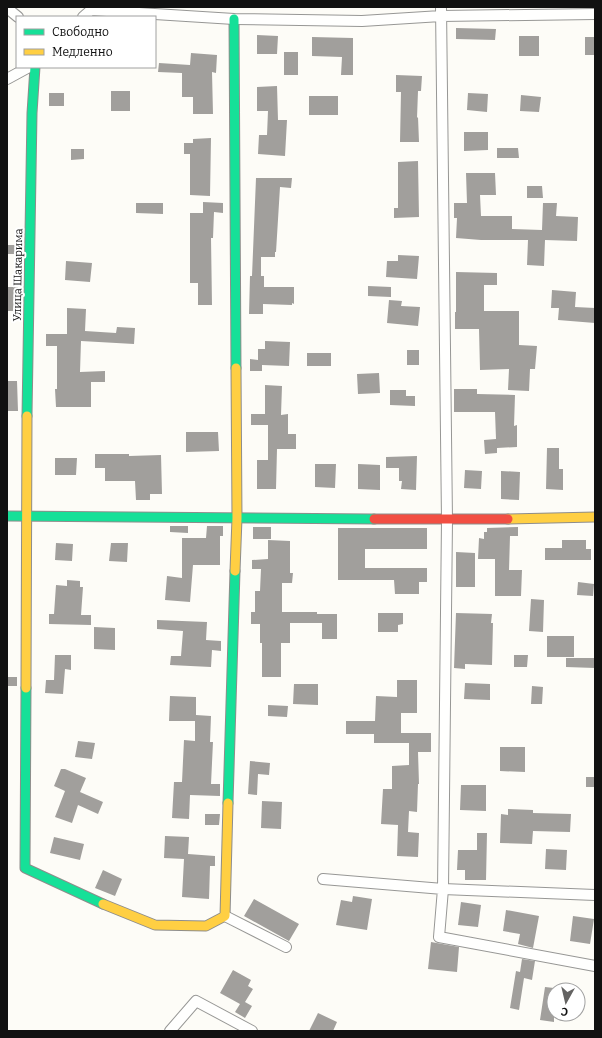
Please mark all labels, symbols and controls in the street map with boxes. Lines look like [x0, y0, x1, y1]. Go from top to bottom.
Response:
legend [16, 16, 156, 68]
text: Свободно [52, 25, 109, 39]
text: Медленно [52, 45, 113, 59]
street label: Улица Шакарима [11, 228, 25, 322]
north arrow [546, 982, 586, 1022]
text: С [560, 1004, 569, 1018]

